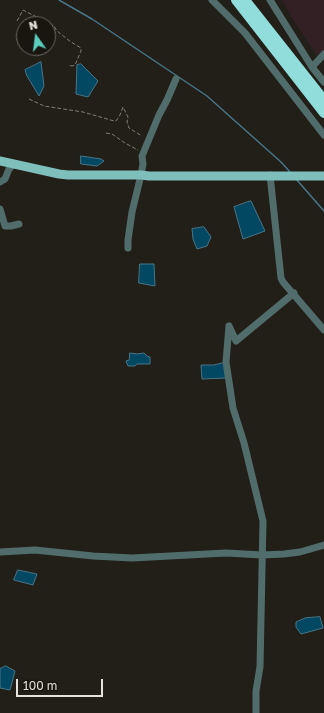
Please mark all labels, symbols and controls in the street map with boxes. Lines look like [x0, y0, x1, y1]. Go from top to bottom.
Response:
north arrow [16, 16, 56, 56]
text: N [28, 18, 39, 32]
scale bar [18, 671, 105, 697]
text: 100 m [23, 678, 57, 693]

